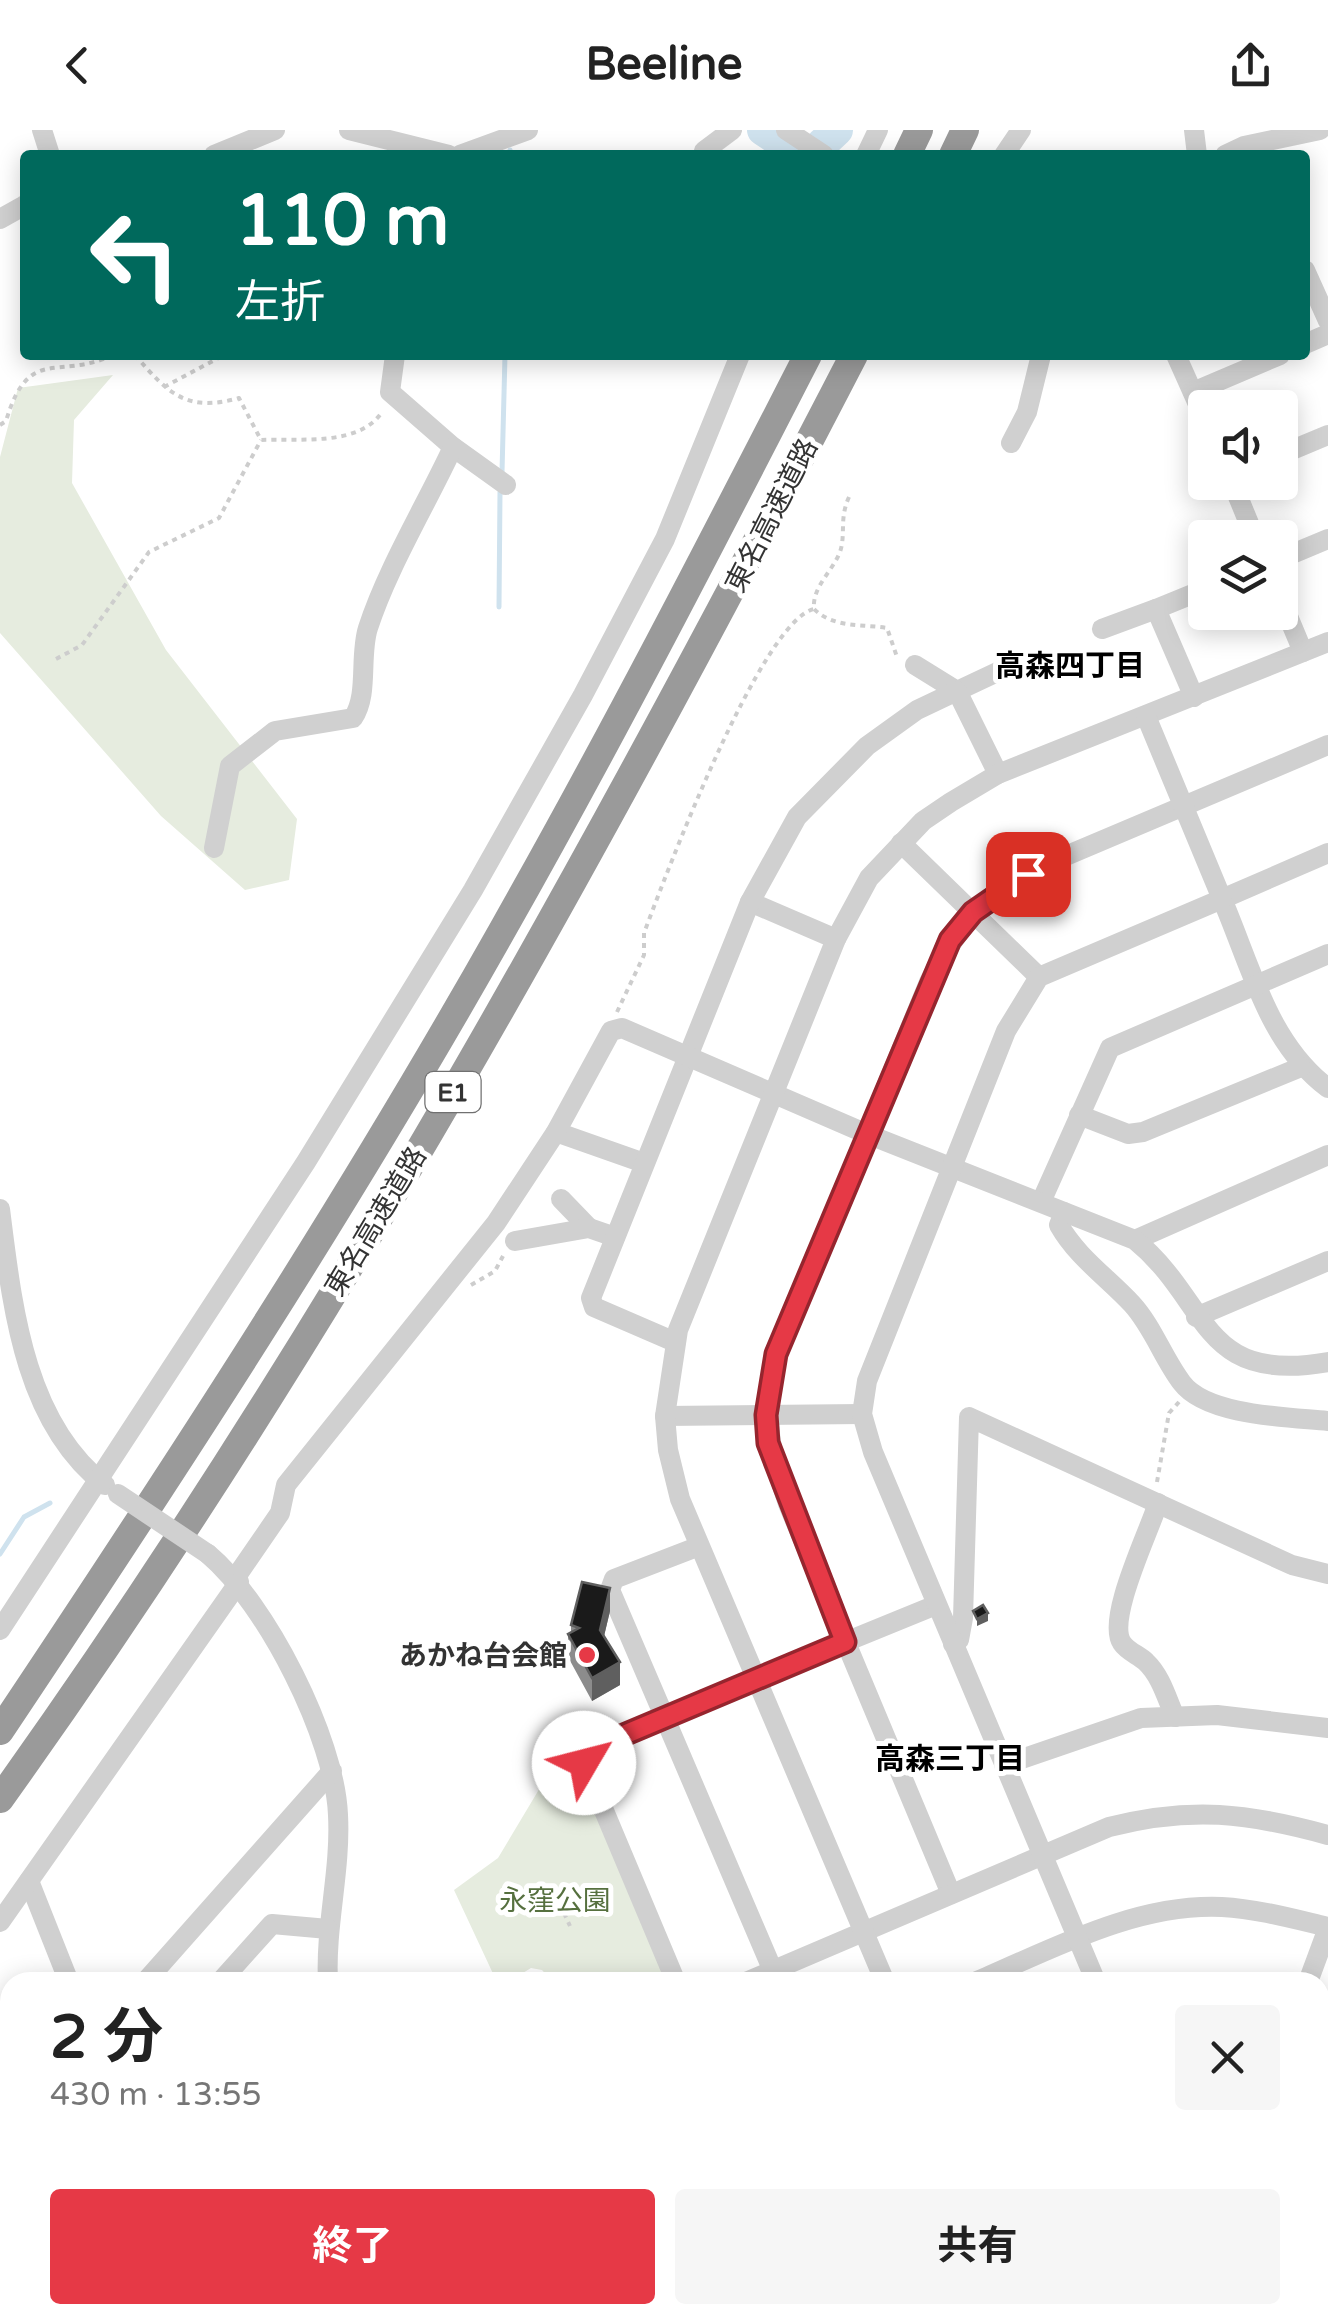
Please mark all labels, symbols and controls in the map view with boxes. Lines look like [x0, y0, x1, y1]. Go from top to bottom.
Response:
icon: back [50, 38, 105, 93]
text: Beeline [585, 38, 743, 92]
icon: share [1223, 38, 1278, 93]
text: 110 m [235, 180, 449, 264]
icon: left [70, 190, 200, 320]
text: 左折 [235, 276, 325, 330]
map controls [1188, 390, 1298, 630]
button: sound [1188, 390, 1298, 500]
street label: 東名高速道路 [719, 433, 825, 598]
button: layers [1188, 520, 1298, 630]
district label: 高森四丁目 [995, 648, 1145, 685]
pin [986, 832, 1071, 917]
icon: arrive [1001, 847, 1056, 902]
road number: E1 [426, 1072, 480, 1112]
street label: 東名高速道路 [318, 1141, 434, 1302]
place label: あかね台会館 [399, 1639, 567, 1673]
marker: あかね台会館 [576, 1644, 598, 1666]
position arrow [532, 1711, 636, 1815]
district label: 高森三丁目 [875, 1741, 1025, 1778]
park label: 永窪公園 [499, 1884, 611, 1918]
text: 2 分 [50, 2002, 163, 2074]
button: close [1175, 2005, 1280, 2110]
text: 430 m · 13:55 [50, 2076, 262, 2114]
button: 終了 [50, 2189, 655, 2304]
button: 共有 [675, 2189, 1280, 2304]

